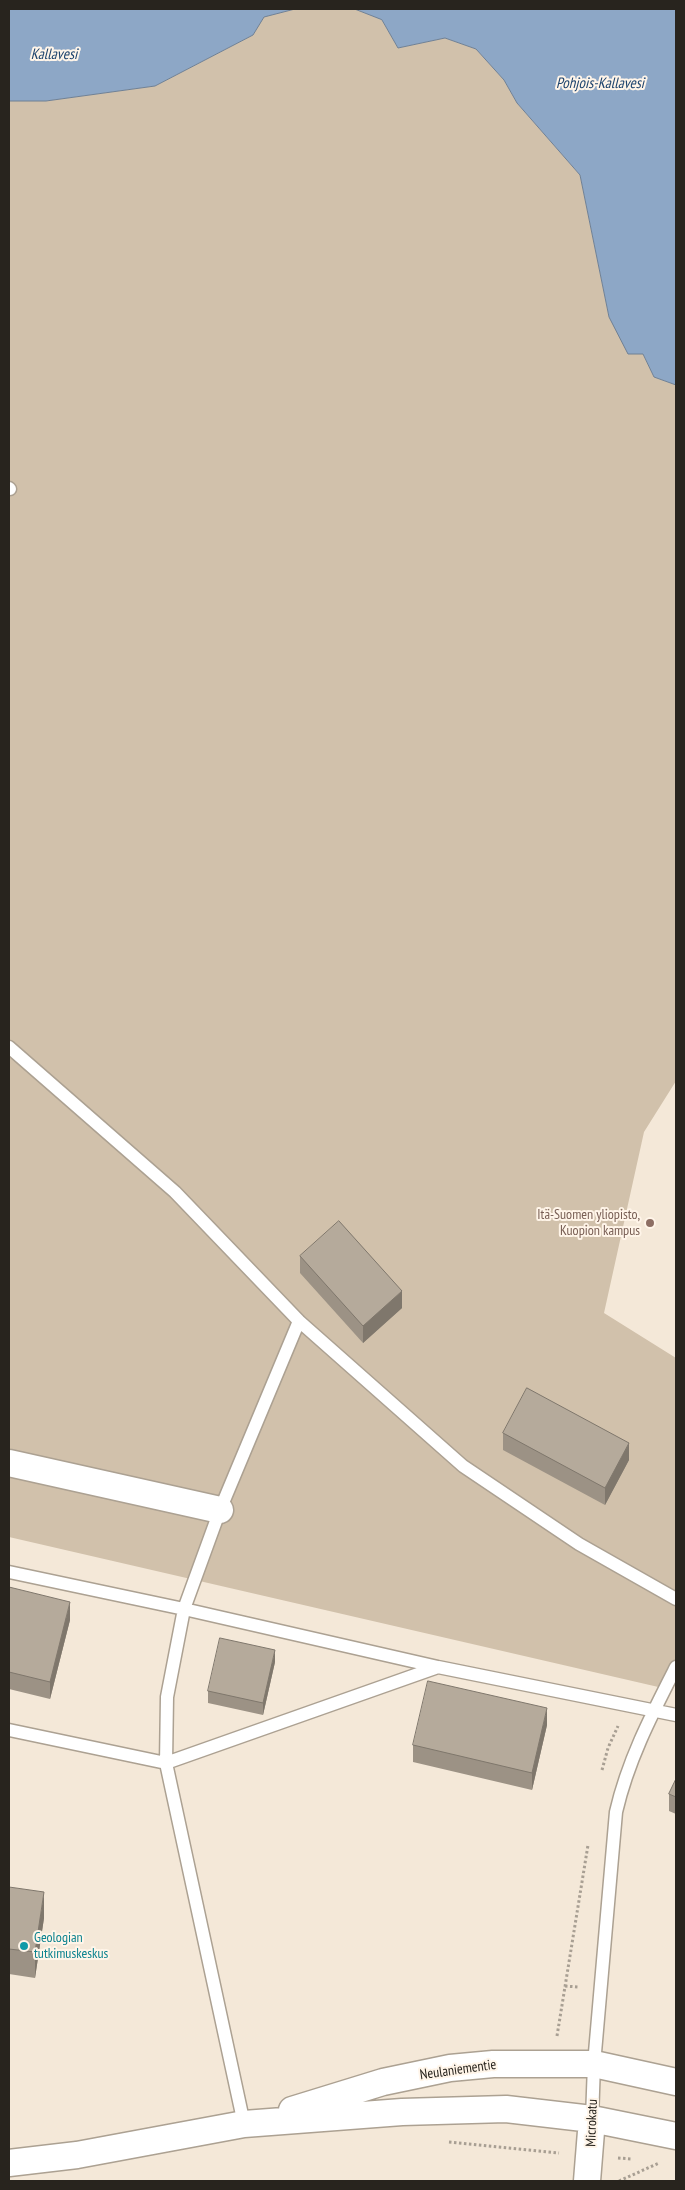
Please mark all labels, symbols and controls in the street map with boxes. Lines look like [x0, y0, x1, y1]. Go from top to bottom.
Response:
water label: Kallavesi [31, 46, 77, 64]
water label: Pohjois-Kallavesi [556, 75, 644, 93]
place label: Itä-Suomen yliopisto, Kuopion kampus [537, 1207, 640, 1240]
marker: Itä-Suomen yliopisto, Kuopion kampus [644, 1217, 656, 1229]
place label: Geologian tutkimuskeskus [34, 1930, 108, 1962]
marker: Geologian tutkimuskeskus [18, 1940, 30, 1952]
street label: Neulaniementie [419, 2056, 497, 2084]
street label: Microkatu [583, 2099, 601, 2147]

